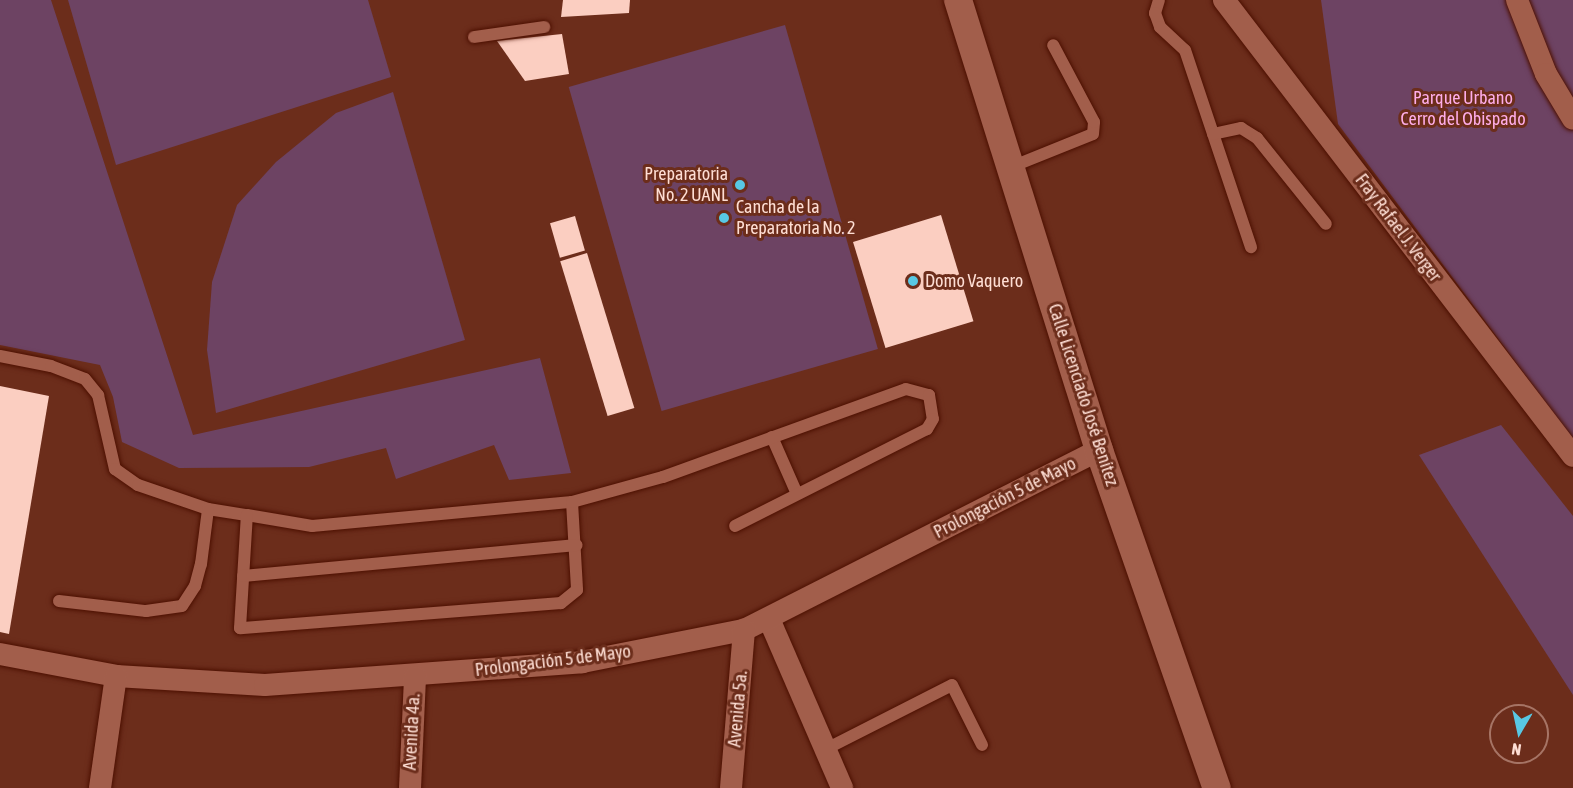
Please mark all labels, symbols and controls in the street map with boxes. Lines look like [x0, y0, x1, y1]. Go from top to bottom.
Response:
park label: Parque Urbano Cerro del Obispado [1400, 88, 1526, 130]
place label: Preparatoria No. 2 UANL [644, 164, 728, 207]
street label: Fray Rafael J. Verger [1350, 170, 1446, 286]
marker: Preparatoria No. 2 UANL [733, 178, 747, 192]
place label: Cancha de la Preparatoria No. 2 [736, 197, 855, 240]
marker: Cancha de la Preparatoria No. 2 [717, 211, 731, 225]
place label: Domo Vaquero [925, 270, 1023, 292]
marker: Domo Vaquero [906, 274, 920, 288]
street label: Calle Licenciado José Benítez [1043, 301, 1123, 489]
street label: Prolongación 5 de Mayo [930, 453, 1080, 543]
street label: Prolongación 5 de Mayo [474, 641, 632, 681]
street label: Avenida 5a. [724, 670, 752, 748]
street label: Avenida 4a. [399, 693, 425, 771]
north arrow [1489, 704, 1549, 764]
text: N [1510, 740, 1523, 759]

